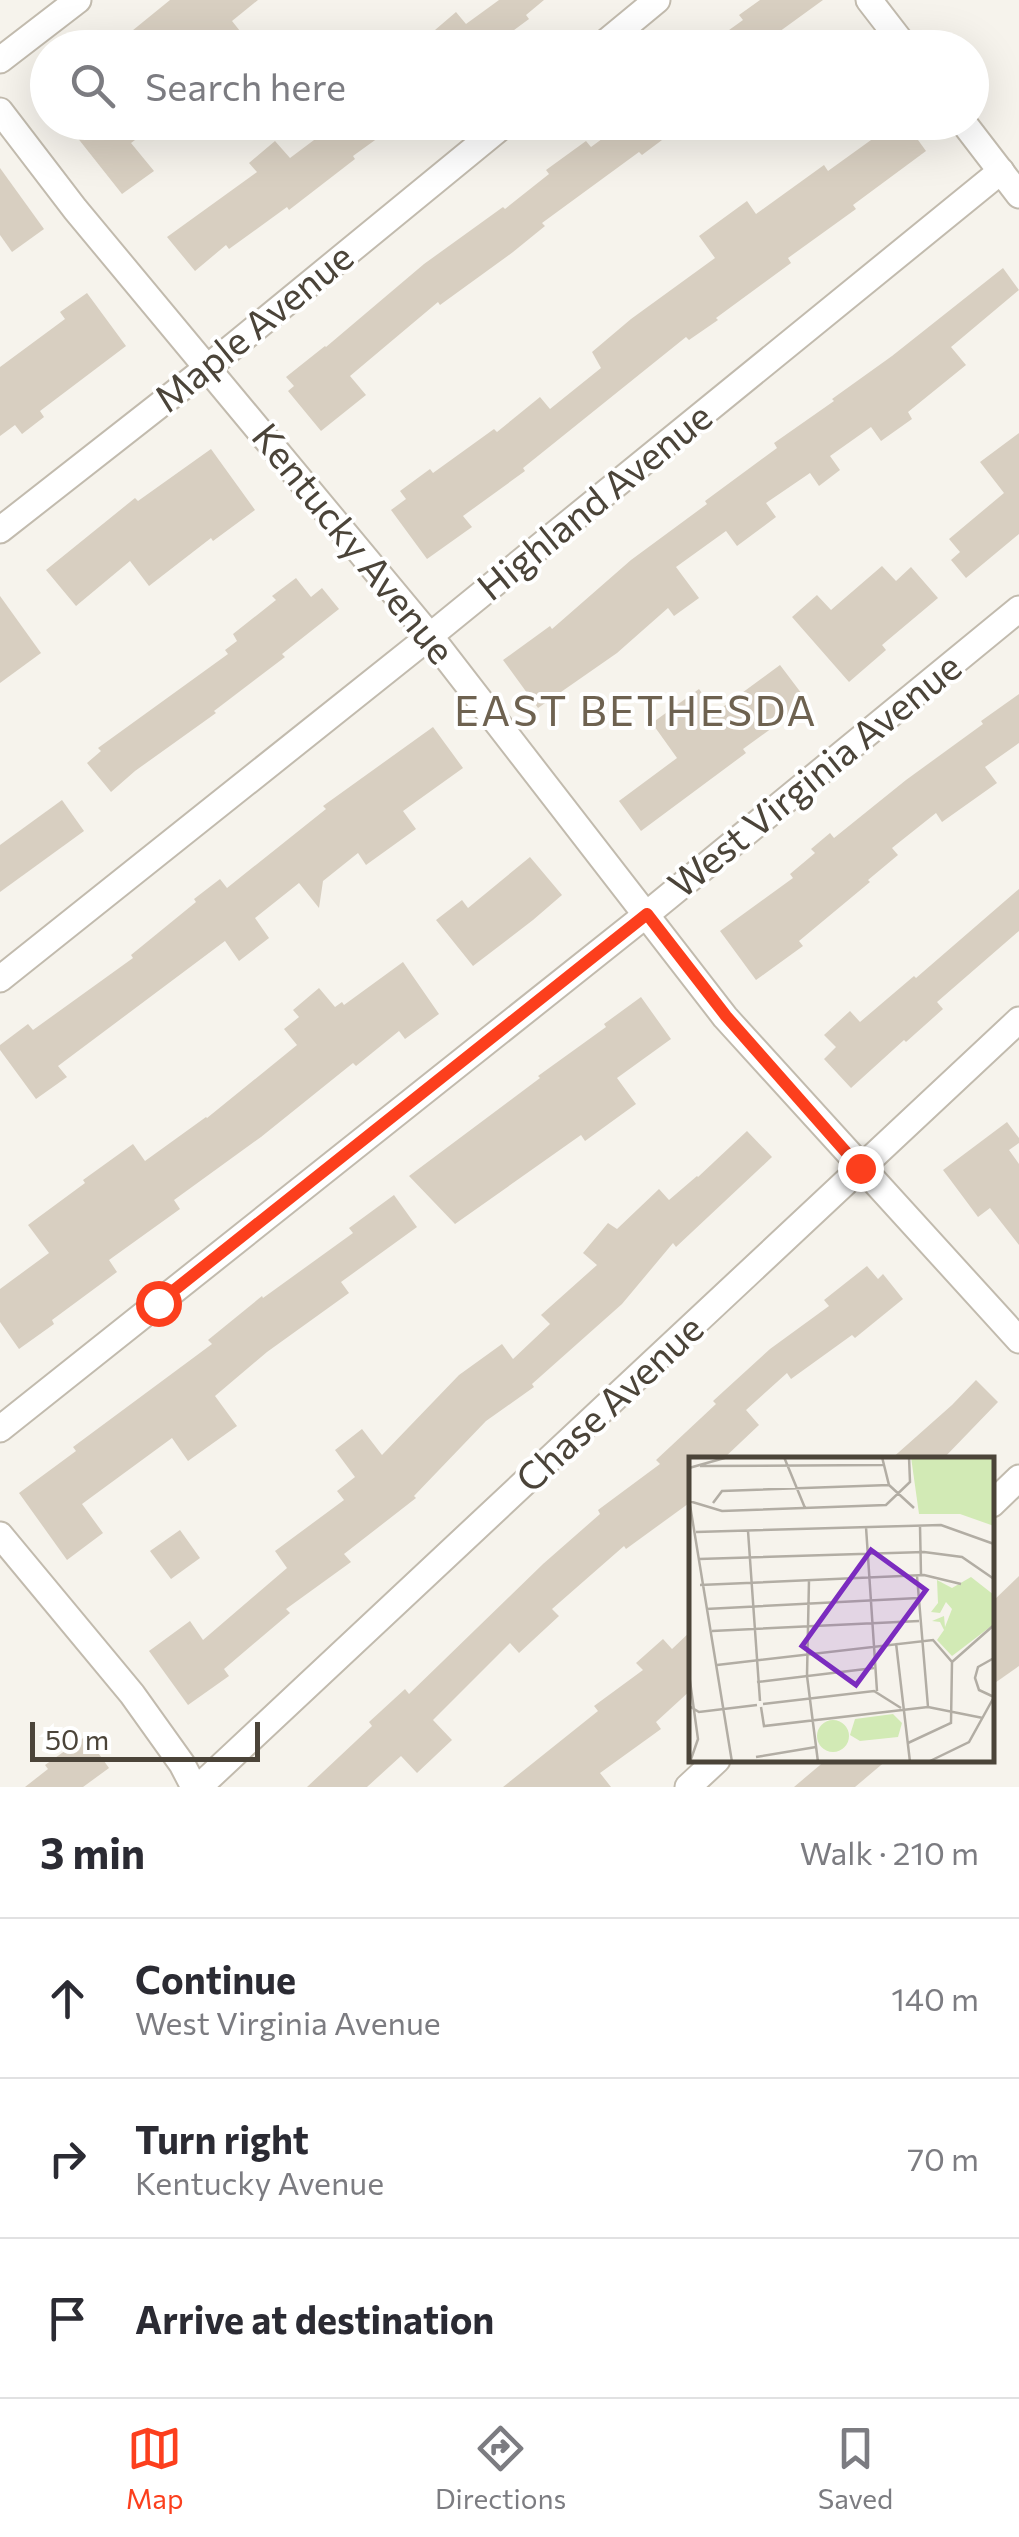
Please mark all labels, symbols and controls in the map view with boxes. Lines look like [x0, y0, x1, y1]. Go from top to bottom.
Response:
search box [30, 30, 989, 140]
icon: search [65, 58, 120, 113]
text: Search here [145, 62, 346, 109]
street label: Maple Avenue [144, 232, 361, 420]
street label: Highland Avenue [467, 391, 720, 609]
street label: Kentucky Avenue [244, 413, 466, 672]
street label: West Virginia Avenue [658, 642, 969, 907]
district label: EAST BETHESDA [454, 683, 818, 735]
route end [838, 1146, 884, 1192]
route start [136, 1281, 182, 1327]
street label: Chase Avenue [505, 1303, 712, 1501]
inset map [689, 1457, 994, 1762]
scale bar [30, 1717, 260, 1762]
text: 50 m [45, 1722, 109, 1756]
text: 3 min [40, 1826, 145, 1878]
text: Walk · 210 m [800, 1832, 979, 1872]
text: Continue [135, 1955, 296, 2002]
icon: ahead [40, 1971, 95, 2026]
text: 140 m [891, 1978, 979, 2018]
text: West Virginia Avenue [135, 2002, 441, 2042]
text: Turn right [135, 2115, 309, 2162]
icon: right [40, 2131, 95, 2186]
text: 70 m [907, 2138, 979, 2178]
text: Kentucky Avenue [135, 2162, 384, 2202]
icon: arrive [40, 2291, 95, 2346]
text: Arrive at destination [135, 2295, 494, 2342]
tab: Map [126, 2421, 183, 2515]
tab: Directions [435, 2421, 566, 2515]
tab: Saved [818, 2421, 893, 2515]

